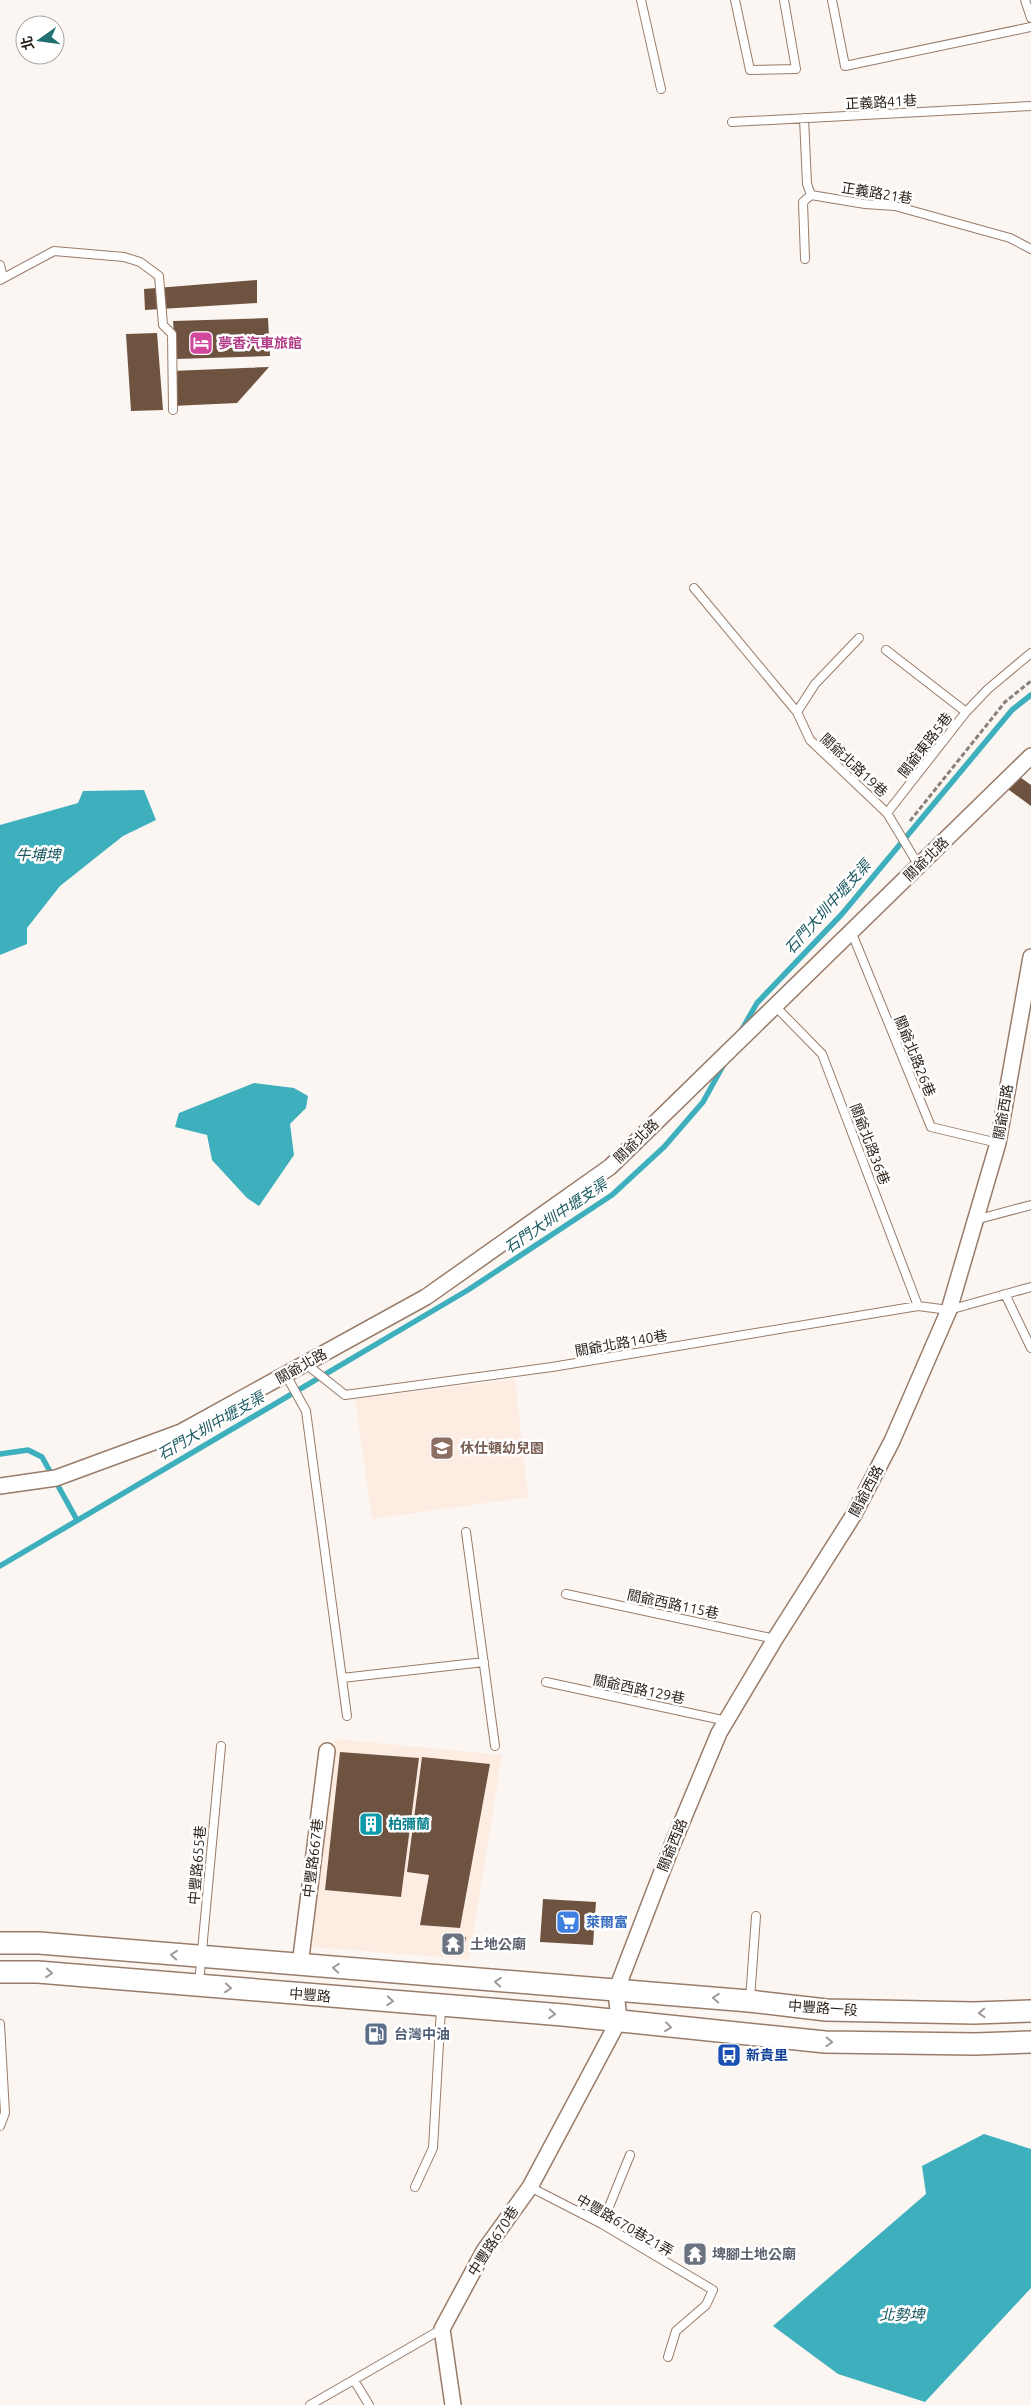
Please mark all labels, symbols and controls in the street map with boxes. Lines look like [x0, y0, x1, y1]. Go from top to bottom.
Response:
north arrow [15, 15, 65, 65]
text: 北 [18, 34, 37, 52]
street label: 正義路41巷 [845, 92, 917, 112]
street label: 正義路21巷 [840, 179, 914, 207]
hotel icon: 夢香汽車旅館 [188, 330, 214, 356]
place label: 夢香汽車旅館 [218, 335, 302, 351]
street label: 關爺東路5巷 [895, 709, 955, 781]
street label: 關爺北路19巷 [817, 730, 891, 800]
street label: 關爺北路 [900, 834, 952, 884]
water label: 牛埔埤 [15, 846, 62, 863]
water label: 石門大圳中壢支渠 [781, 855, 875, 957]
street label: 關爺北路26巷 [892, 1013, 938, 1099]
street label: 關爺西路 [990, 1083, 1016, 1141]
street label: 關爺北路36巷 [847, 1101, 893, 1187]
street label: 關爺北路 [610, 1116, 662, 1166]
water label: 石門大圳中壢支渠 [501, 1174, 612, 1256]
street label: 關爺北路140巷 [573, 1327, 669, 1359]
street label: 關爺北路 [273, 1345, 329, 1387]
water label: 石門大圳中壢支渠 [155, 1387, 269, 1463]
school or university icon: 休仕頓幼兒園 [429, 1435, 455, 1461]
place label: 休仕頓幼兒園 [460, 1440, 544, 1456]
street label: 關爺西路 [846, 1463, 886, 1519]
street label: 關爺西路115巷 [626, 1586, 720, 1622]
street label: 關爺西路129巷 [592, 1671, 686, 1707]
building icon: 柏彌蘭 [358, 1811, 384, 1837]
place label: 柏彌蘭 [388, 1816, 430, 1832]
street label: 關爺西路 [654, 1816, 690, 1874]
street label: 中豐路667巷 [300, 1817, 326, 1899]
street label: 中豐路655巷 [186, 1825, 208, 1905]
supermarket icon: 萊爾富 [555, 1909, 581, 1935]
place label: 萊爾富 [586, 1914, 628, 1930]
temple icon: 土地公廟 [440, 1931, 466, 1957]
place label: 土地公廟 [470, 1936, 526, 1952]
one-way arrow [170, 1949, 178, 1960]
one-way arrow [332, 1963, 340, 1974]
one-way arrow [45, 1968, 53, 1979]
one-way arrow [493, 1976, 501, 1987]
one-way arrow [224, 1982, 232, 1993]
street label: 中豐路 [288, 1985, 332, 2005]
one-way arrow [711, 1993, 719, 2004]
one-way arrow [386, 1995, 394, 2006]
street label: 中豐路一段 [788, 1998, 858, 2018]
one-way arrow [978, 2007, 986, 2018]
one-way arrow [548, 2009, 556, 2020]
fuel station icon: 台灣中油 [363, 2021, 389, 2047]
one-way arrow [664, 2021, 672, 2032]
place label: 台灣中油 [394, 2026, 450, 2042]
one-way arrow [826, 2037, 834, 2047]
bus stop icon: 新貴里 [716, 2042, 742, 2068]
place label: 新貴里 [746, 2047, 788, 2063]
street label: 中豐路670巷21弄 [574, 2191, 676, 2259]
street label: 中豐路670巷 [465, 2203, 521, 2279]
temple icon: 埤腳土地公廟 [682, 2241, 708, 2267]
place label: 埤腳土地公廟 [712, 2246, 796, 2262]
water label: 北勢埤 [879, 2306, 926, 2323]

